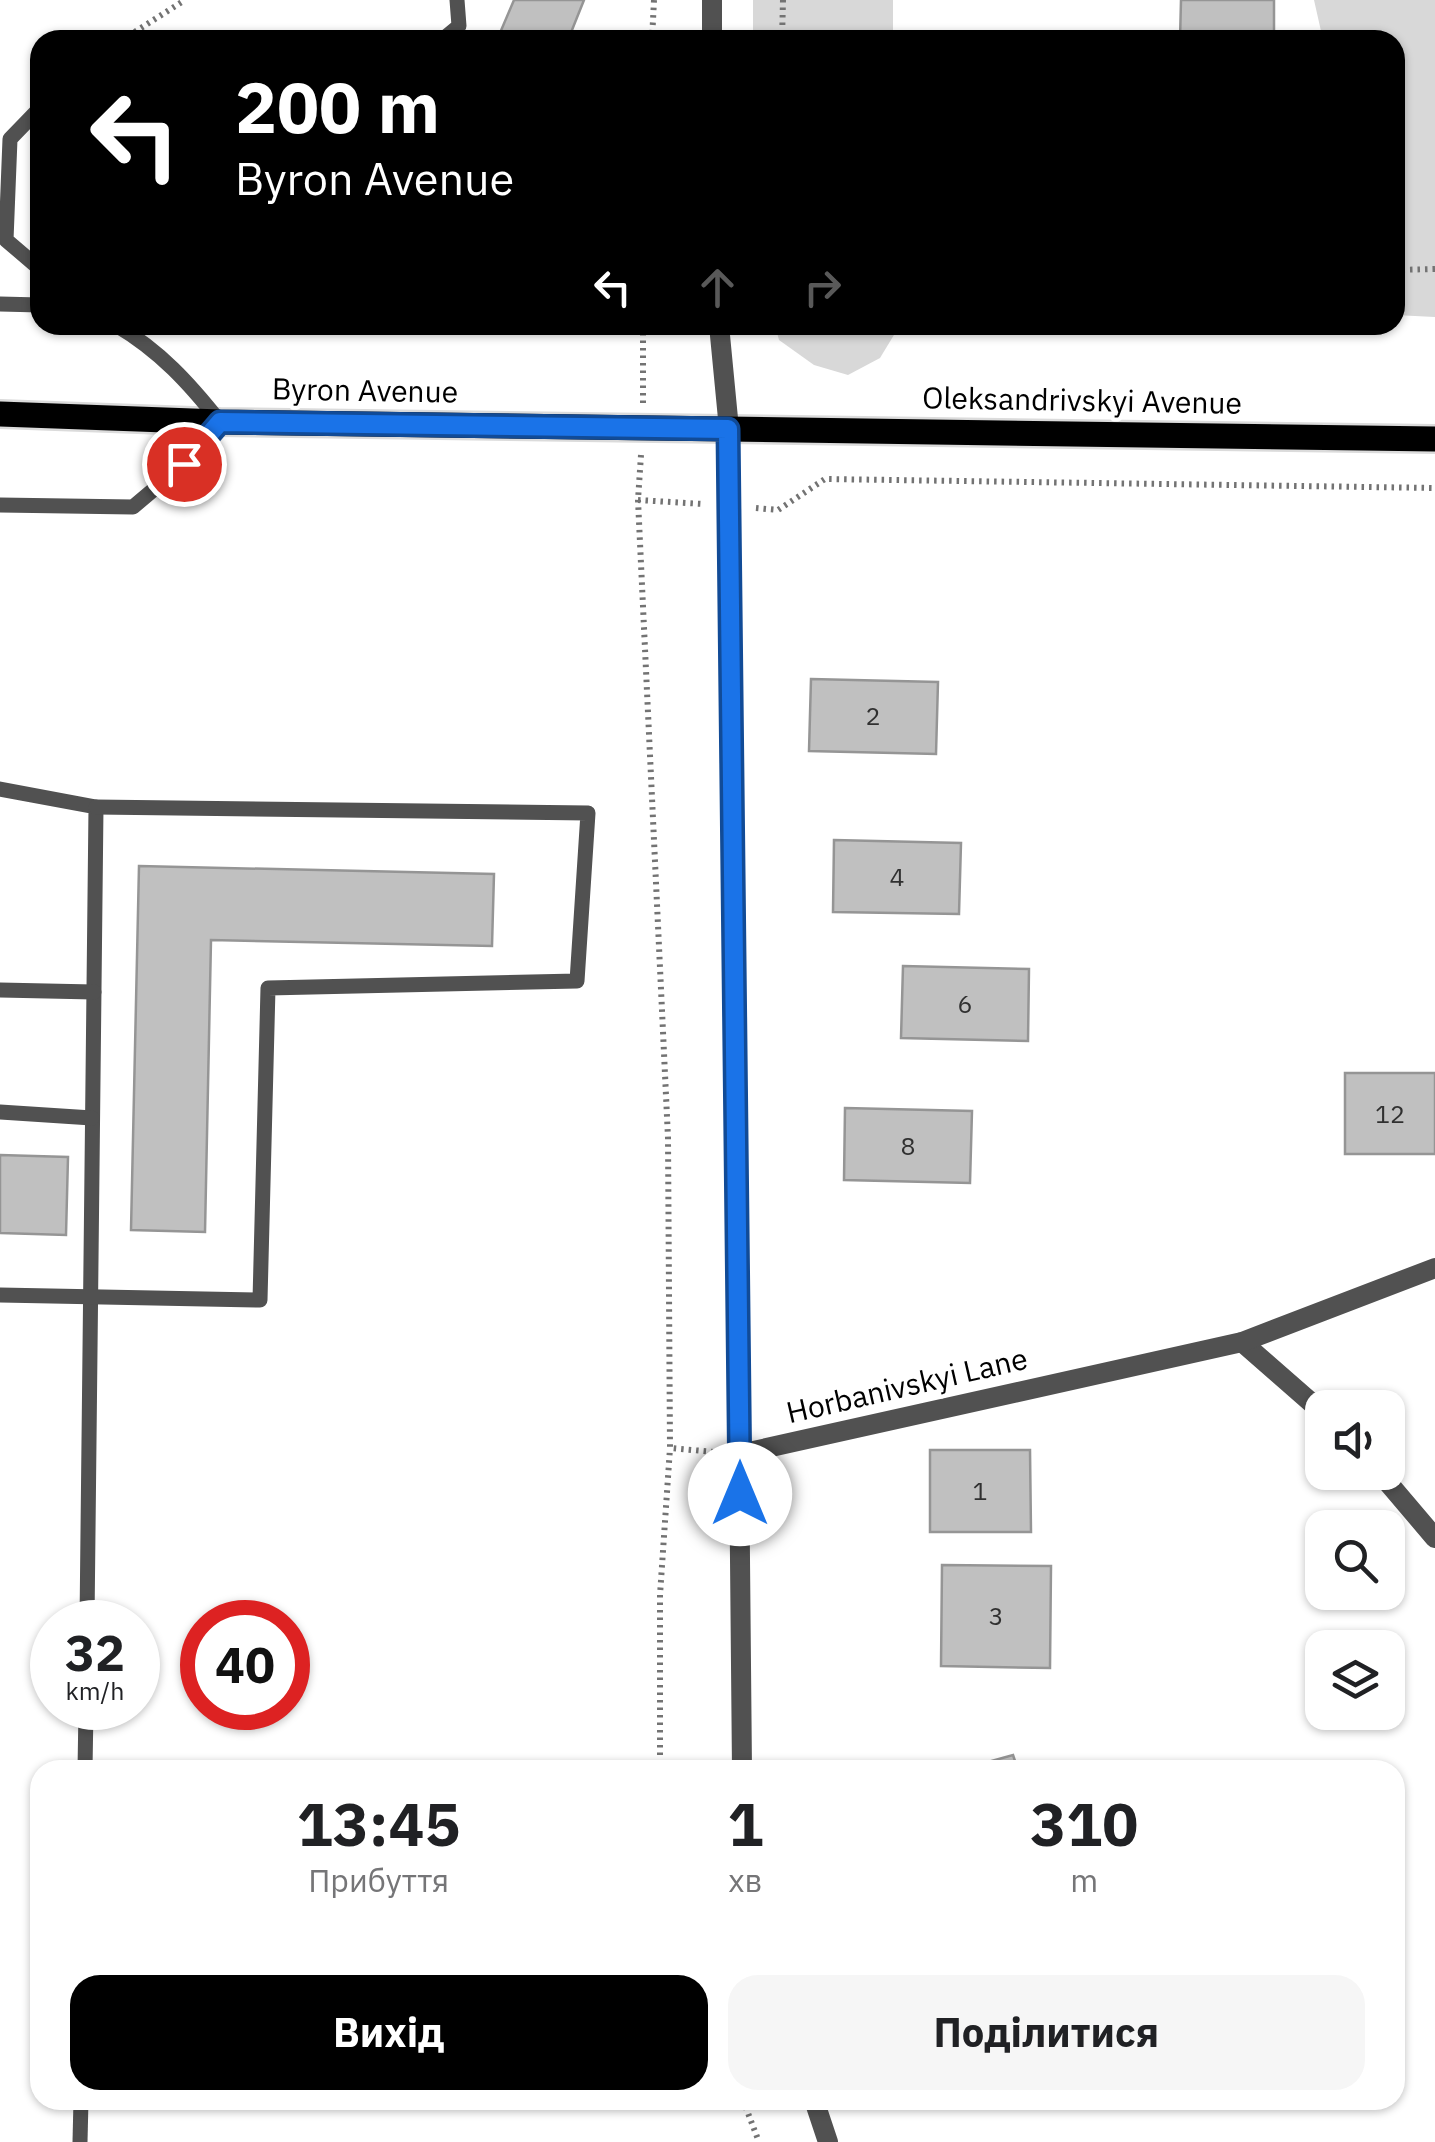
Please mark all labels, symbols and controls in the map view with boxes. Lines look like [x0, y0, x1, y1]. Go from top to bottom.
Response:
text: 200 m [235, 61, 440, 152]
icon: left [70, 70, 200, 200]
text: Byron Avenue [235, 149, 514, 207]
icon: left [585, 260, 640, 315]
icon: ahead [690, 260, 745, 315]
icon: right [795, 260, 850, 315]
street label: Byron Avenue [272, 368, 458, 411]
street label: Oleksandrivskyi Avenue [922, 377, 1242, 422]
pin [142, 422, 227, 507]
icon: arrive [157, 437, 212, 492]
house number: 2 [865, 699, 881, 732]
house number: 4 [889, 860, 905, 893]
house number: 6 [957, 987, 973, 1020]
house number: 12 [1375, 1097, 1405, 1130]
house number: 8 [900, 1129, 916, 1162]
street label: Horbanivskyi Lane [782, 1338, 1031, 1431]
map controls [1305, 1390, 1405, 1730]
button: sound [1305, 1390, 1405, 1490]
position arrow [688, 1442, 792, 1546]
house number: 1 [972, 1474, 988, 1507]
button: search [1305, 1510, 1405, 1610]
house number: 3 [988, 1599, 1004, 1632]
speed limit sign: 40 [180, 1600, 310, 1730]
text: 32 [65, 1620, 125, 1685]
button: layers [1305, 1630, 1405, 1730]
text: km/h [66, 1674, 124, 1707]
text: 13:45 [297, 1784, 461, 1863]
text: 1 [727, 1784, 763, 1863]
text: 310 [1030, 1784, 1138, 1863]
text: Прибуття [308, 1859, 449, 1901]
text: хв [728, 1859, 762, 1901]
text: m [1070, 1859, 1098, 1901]
button: Вихід [70, 1975, 708, 2090]
button: Поділитися [728, 1975, 1365, 2090]

